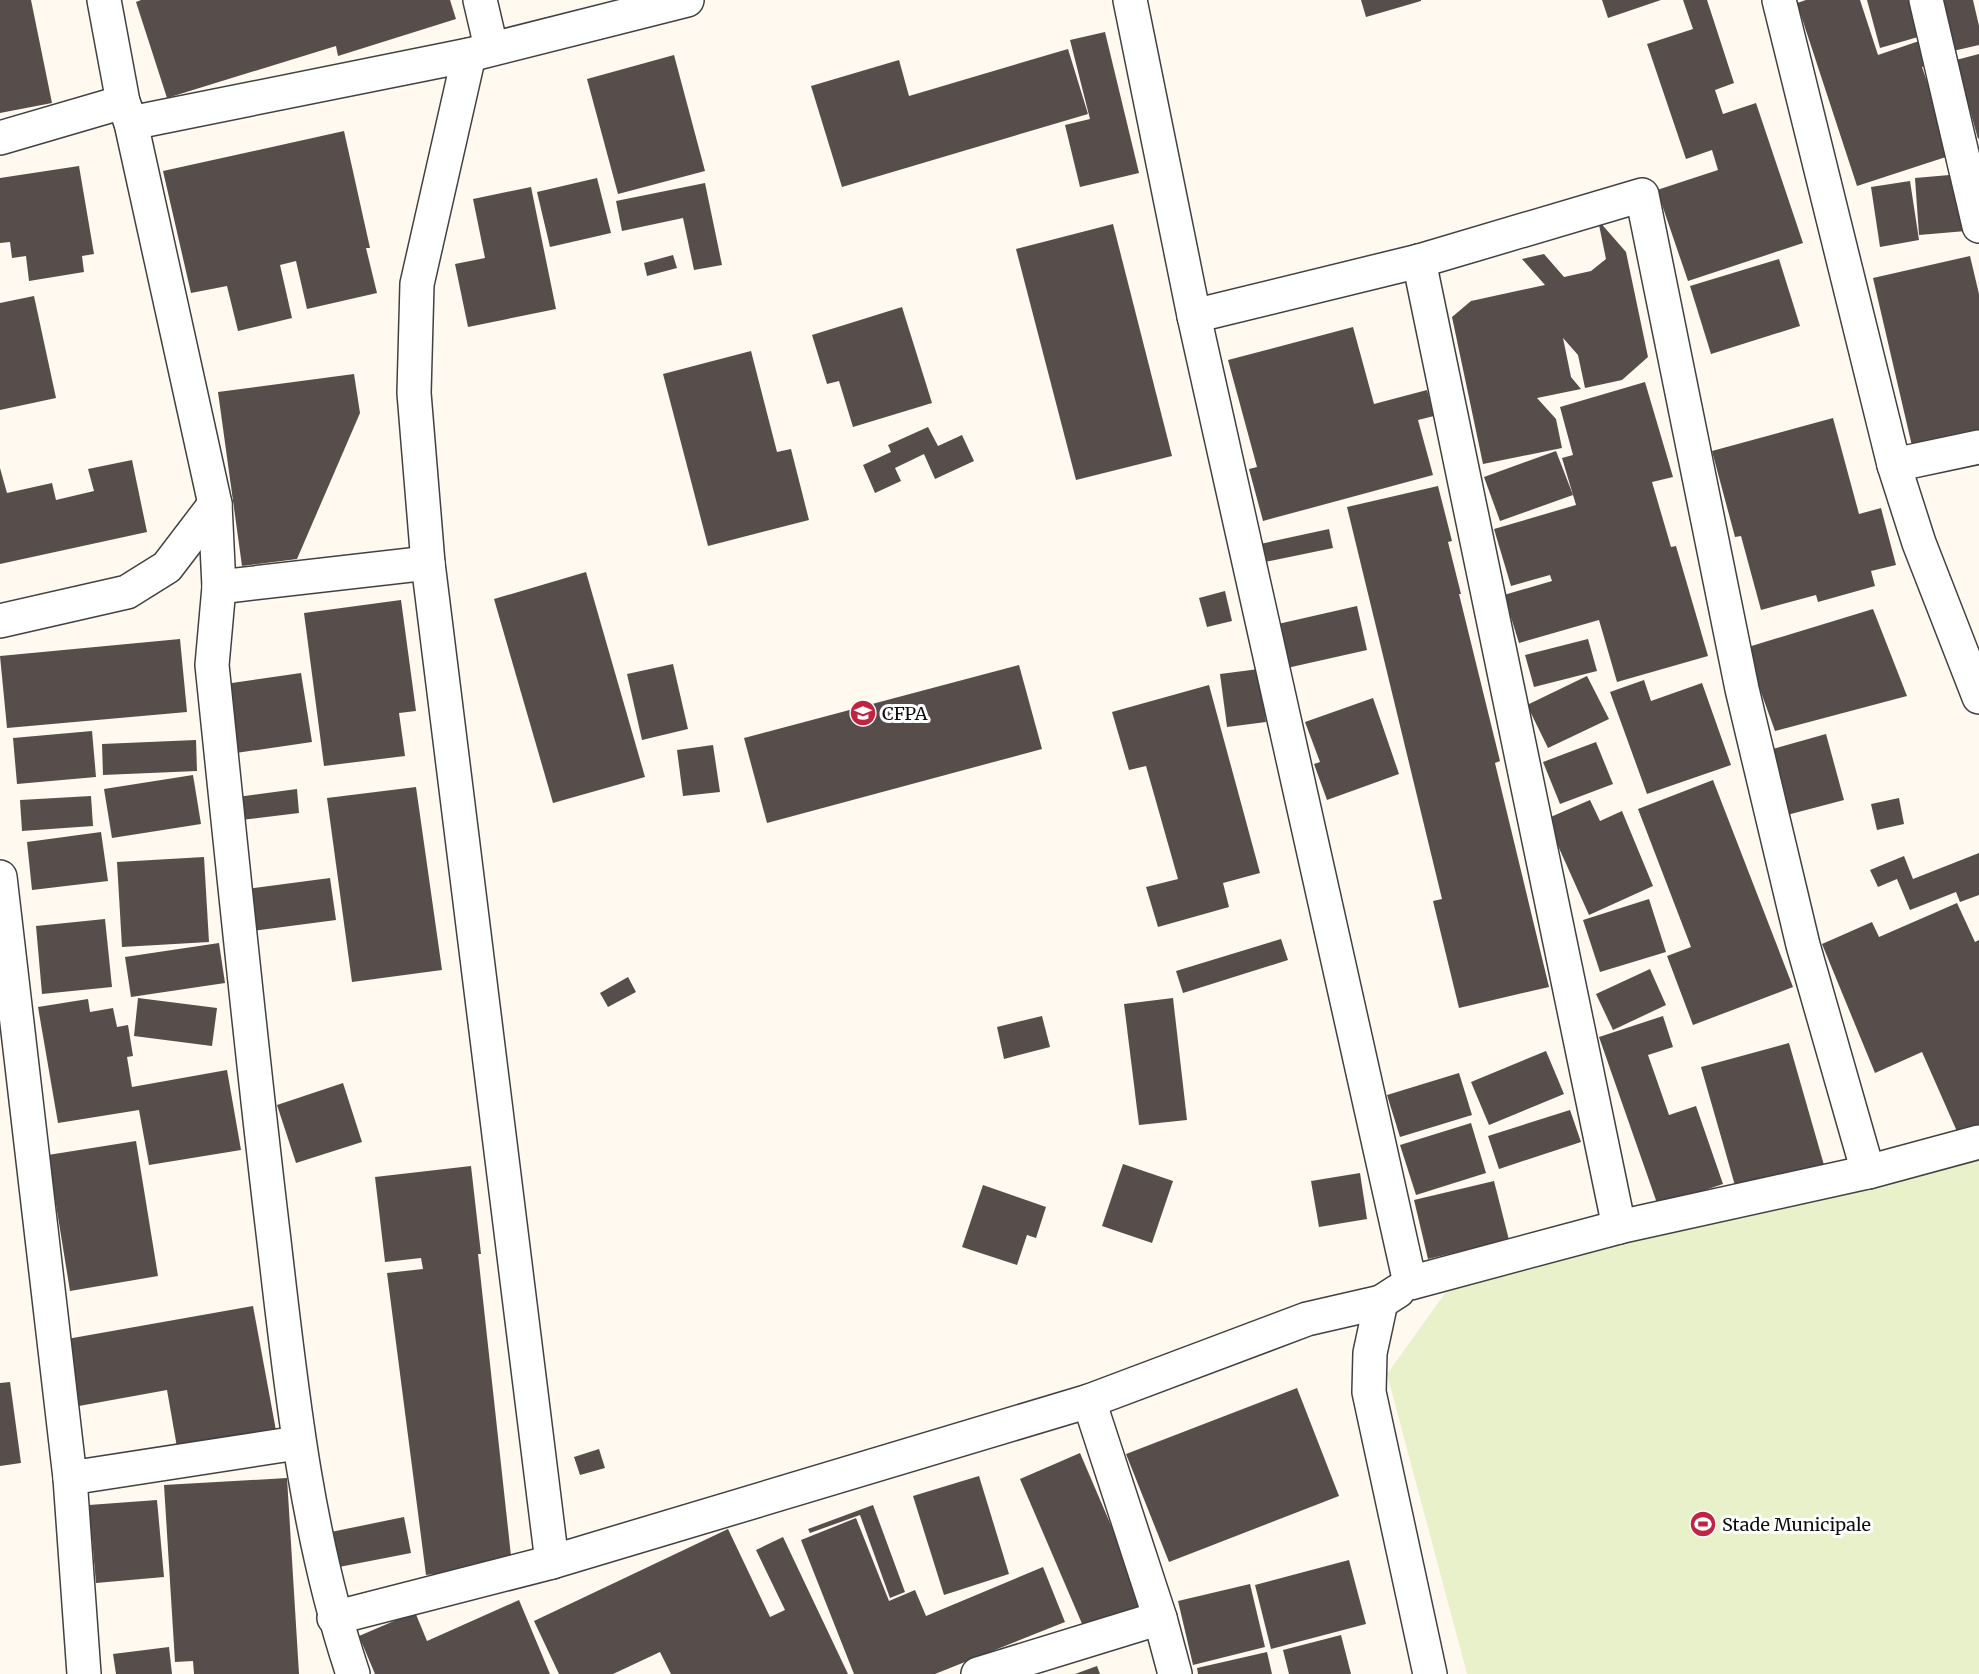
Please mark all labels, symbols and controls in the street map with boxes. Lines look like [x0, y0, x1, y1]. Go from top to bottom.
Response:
school or university icon: CFPA [848, 698, 878, 728]
place label: CFPA [882, 702, 928, 725]
sports icon: Stade Municipale [1688, 1509, 1718, 1539]
place label: Stade Municipale [1722, 1513, 1871, 1536]

